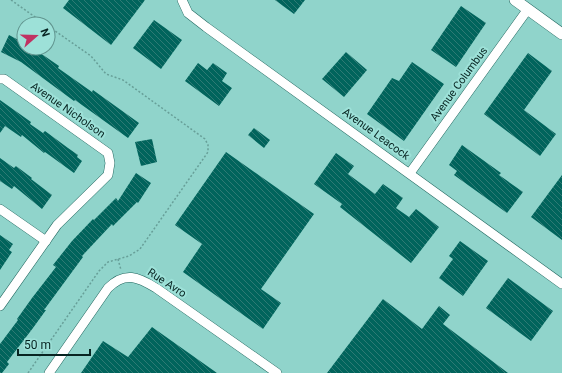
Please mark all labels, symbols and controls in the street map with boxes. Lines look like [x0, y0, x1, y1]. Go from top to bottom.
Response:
north arrow [16, 16, 56, 56]
text: N [37, 27, 52, 39]
street label: Avenue Columbus [428, 44, 490, 124]
street label: Avenue Nicholson [28, 79, 108, 141]
street label: Avenue Leacock [340, 105, 412, 163]
street label: Rue Avro [145, 266, 189, 300]
scale bar [18, 331, 90, 357]
text: 50 m [24, 338, 51, 352]

